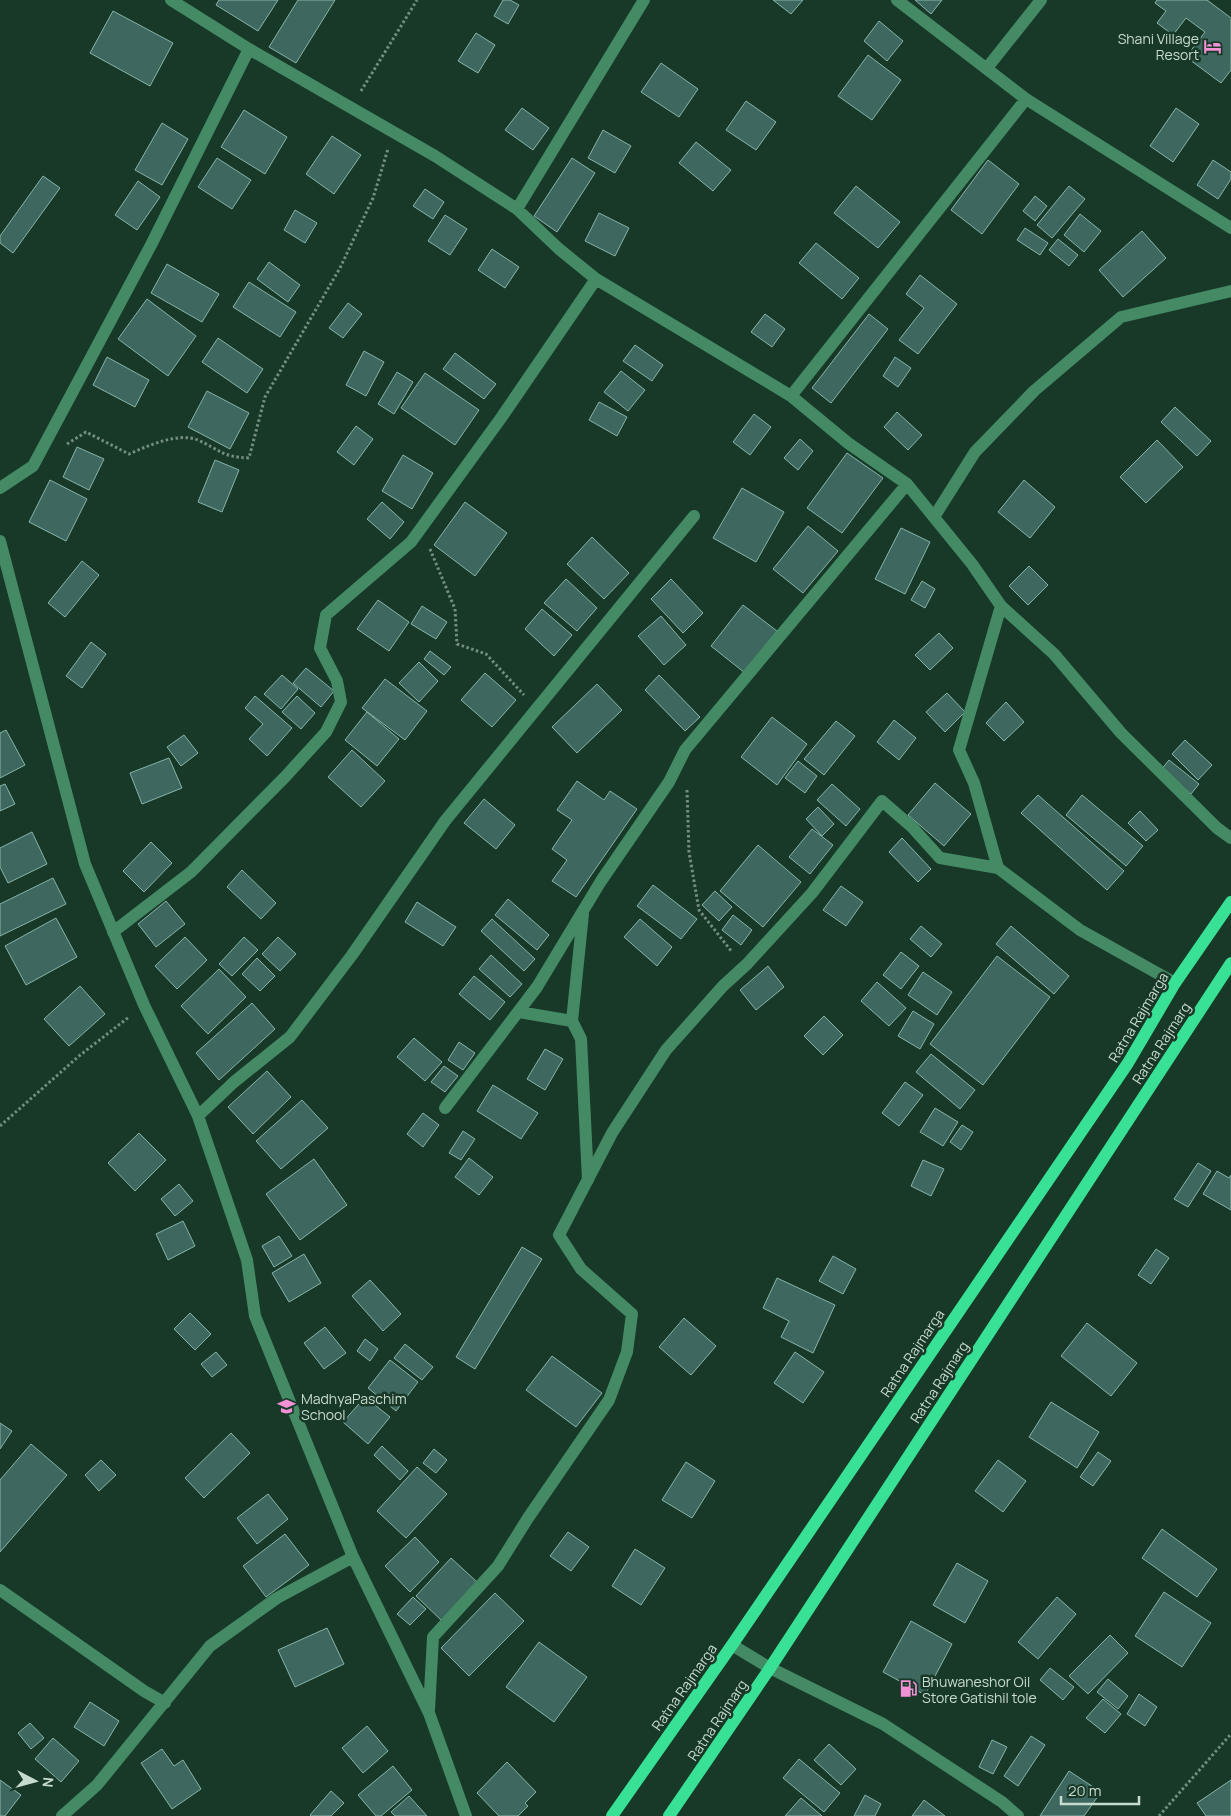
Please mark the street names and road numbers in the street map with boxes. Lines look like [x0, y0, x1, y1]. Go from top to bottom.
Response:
street label: Ratna Rajmarga [1105, 969, 1171, 1065]
street label: Ratna Rajmarg [1128, 999, 1194, 1087]
street label: Ratna Rajmarga [877, 1306, 947, 1400]
street label: Ratna Rajmarg [906, 1338, 972, 1426]
street label: Ratna Rajmarga [648, 1641, 720, 1733]
street label: Ratna Rajmarg [684, 1676, 750, 1764]

